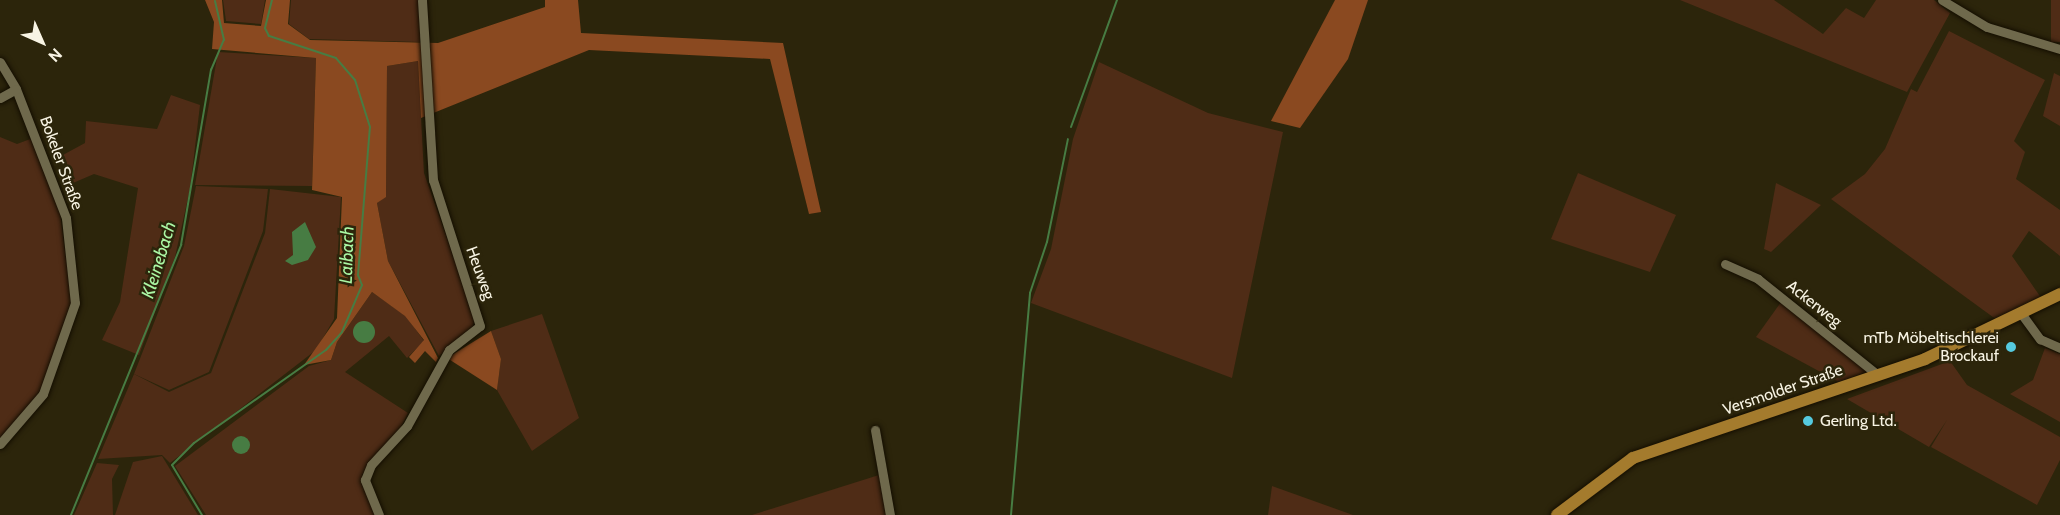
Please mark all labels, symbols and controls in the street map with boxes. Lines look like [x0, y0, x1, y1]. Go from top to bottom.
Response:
north arrow [12, 12, 72, 72]
text: N [44, 44, 66, 66]
street label: Bokeler Straße [35, 113, 87, 213]
water label: Kleinebach [137, 219, 181, 301]
water label: Laibach [335, 226, 359, 284]
street label: Heuweg [462, 244, 498, 302]
street label: Ackerweg [1783, 277, 1845, 331]
place label: mTb Möbeltischlerei Brockauf [1864, 328, 1999, 366]
marker: mTb Möbeltischlerei Brockauf [2004, 340, 2018, 354]
street label: Versmolder Straße [1721, 361, 1845, 419]
place label: Gerling Ltd. [1820, 411, 1897, 431]
marker: Gerling Ltd. [1801, 414, 1815, 428]

